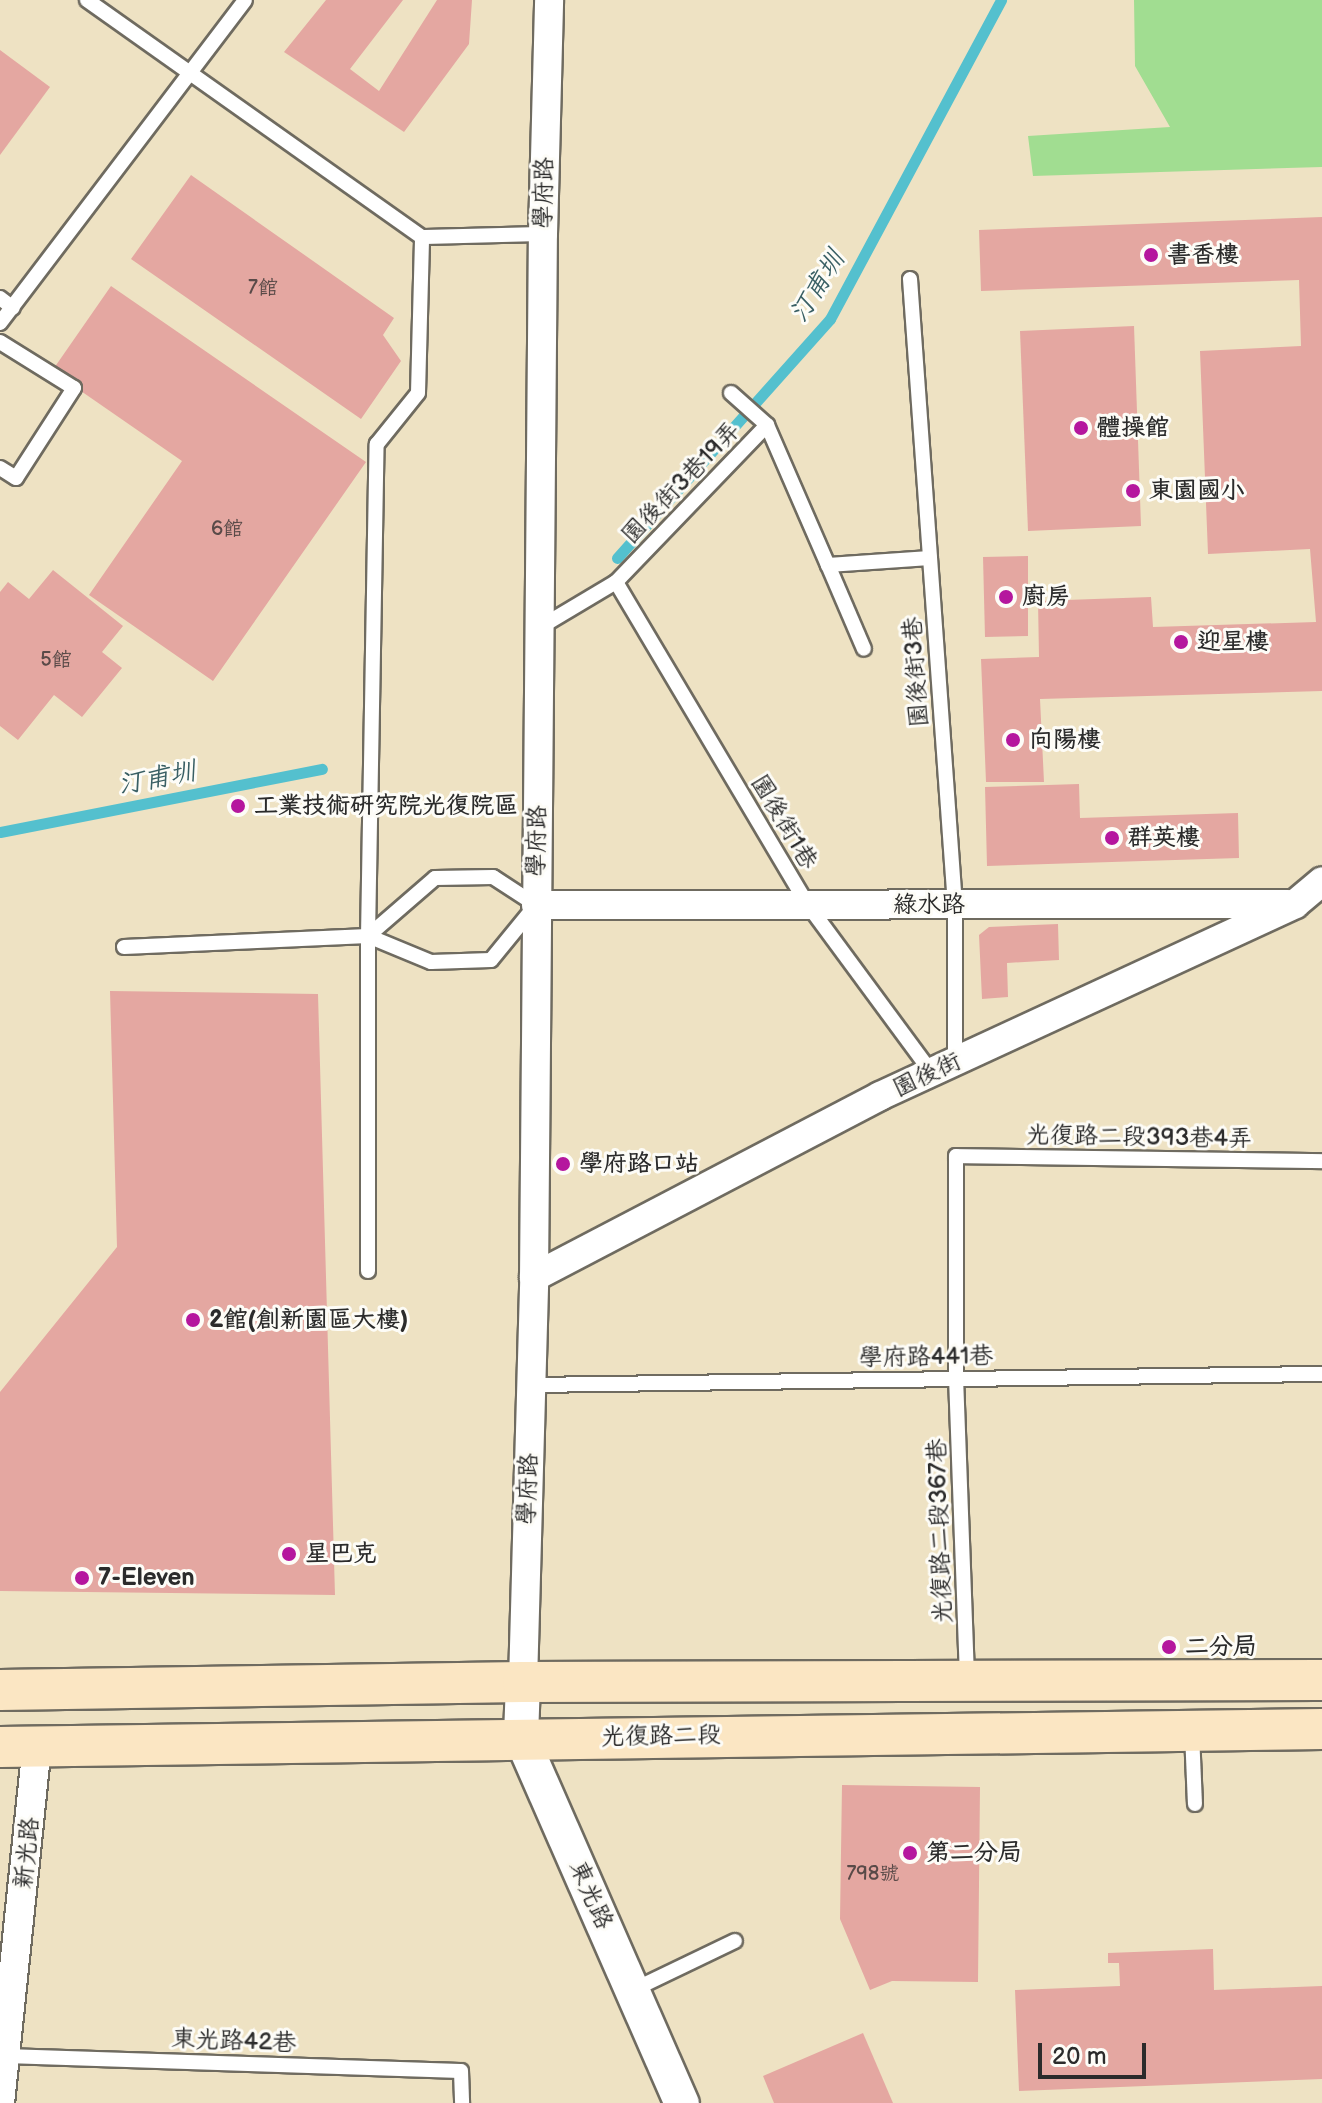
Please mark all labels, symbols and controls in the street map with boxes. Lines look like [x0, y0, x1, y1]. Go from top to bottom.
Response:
street label: 學府路 [529, 157, 559, 229]
place label: 書香樓 [1167, 241, 1239, 269]
water label: 汀甫圳 [784, 246, 852, 328]
marker: 書香樓 [1142, 246, 1160, 264]
house number: 7館 [248, 276, 278, 300]
place label: 體操館 [1097, 414, 1169, 442]
street label: 園後街3巷19弄 [616, 416, 746, 550]
marker: 體操館 [1072, 419, 1090, 437]
place label: 東園國小 [1149, 477, 1245, 505]
marker: 東園國小 [1124, 482, 1142, 500]
house number: 6館 [211, 517, 243, 541]
place label: 廚房 [1022, 583, 1070, 611]
marker: 廚房 [997, 588, 1015, 606]
street label: 園後街3巷 [898, 616, 934, 728]
place label: 迎星樓 [1197, 628, 1269, 656]
marker: 迎星樓 [1172, 633, 1190, 651]
house number: 5館 [40, 648, 72, 672]
place label: 向陽樓 [1029, 726, 1101, 754]
marker: 向陽樓 [1004, 731, 1022, 749]
water label: 汀甫圳 [116, 756, 198, 802]
street label: 園後街1巷 [745, 769, 823, 875]
place label: 工業技術研究院光復院區 [254, 792, 518, 820]
marker: 工業技術研究院光復院區 [229, 797, 247, 815]
street label: 學府路 [522, 805, 552, 877]
place label: 群英樓 [1128, 824, 1200, 852]
marker: 群英樓 [1103, 829, 1121, 847]
street label: 綠水路 [893, 891, 965, 919]
street label: 園後街 [888, 1047, 966, 1103]
street label: 光復路二段393巷4弄 [1026, 1121, 1252, 1153]
place label: 學府路口站 [579, 1150, 699, 1178]
marker: 學府路口站 [554, 1155, 572, 1173]
place label: 2館(創新園區大樓) [209, 1306, 408, 1334]
marker: 2館(創新園區大樓) [184, 1311, 202, 1329]
street label: 學府路441巷 [858, 1341, 994, 1373]
street label: 光復路二段367巷 [922, 1438, 958, 1624]
street label: 學府路 [512, 1453, 544, 1525]
place label: 星巴克 [305, 1540, 377, 1568]
marker: 星巴克 [280, 1545, 298, 1563]
place label: 7-Eleven [98, 1564, 195, 1592]
marker: 7-Eleven [73, 1569, 91, 1587]
place label: 二分局 [1185, 1633, 1257, 1661]
marker: 二分局 [1160, 1638, 1178, 1656]
street label: 光復路二段 [601, 1721, 721, 1751]
street label: 新光路 [9, 1816, 45, 1890]
place label: 第二分局 [926, 1839, 1022, 1867]
marker: 第二分局 [901, 1844, 919, 1862]
street label: 東光路 [563, 1856, 619, 1934]
house number: 798號 [846, 1862, 900, 1886]
street label: 東光路42巷 [171, 2024, 297, 2058]
scale bar [1042, 2027, 1150, 2077]
text: 20 m [1052, 2042, 1107, 2071]

